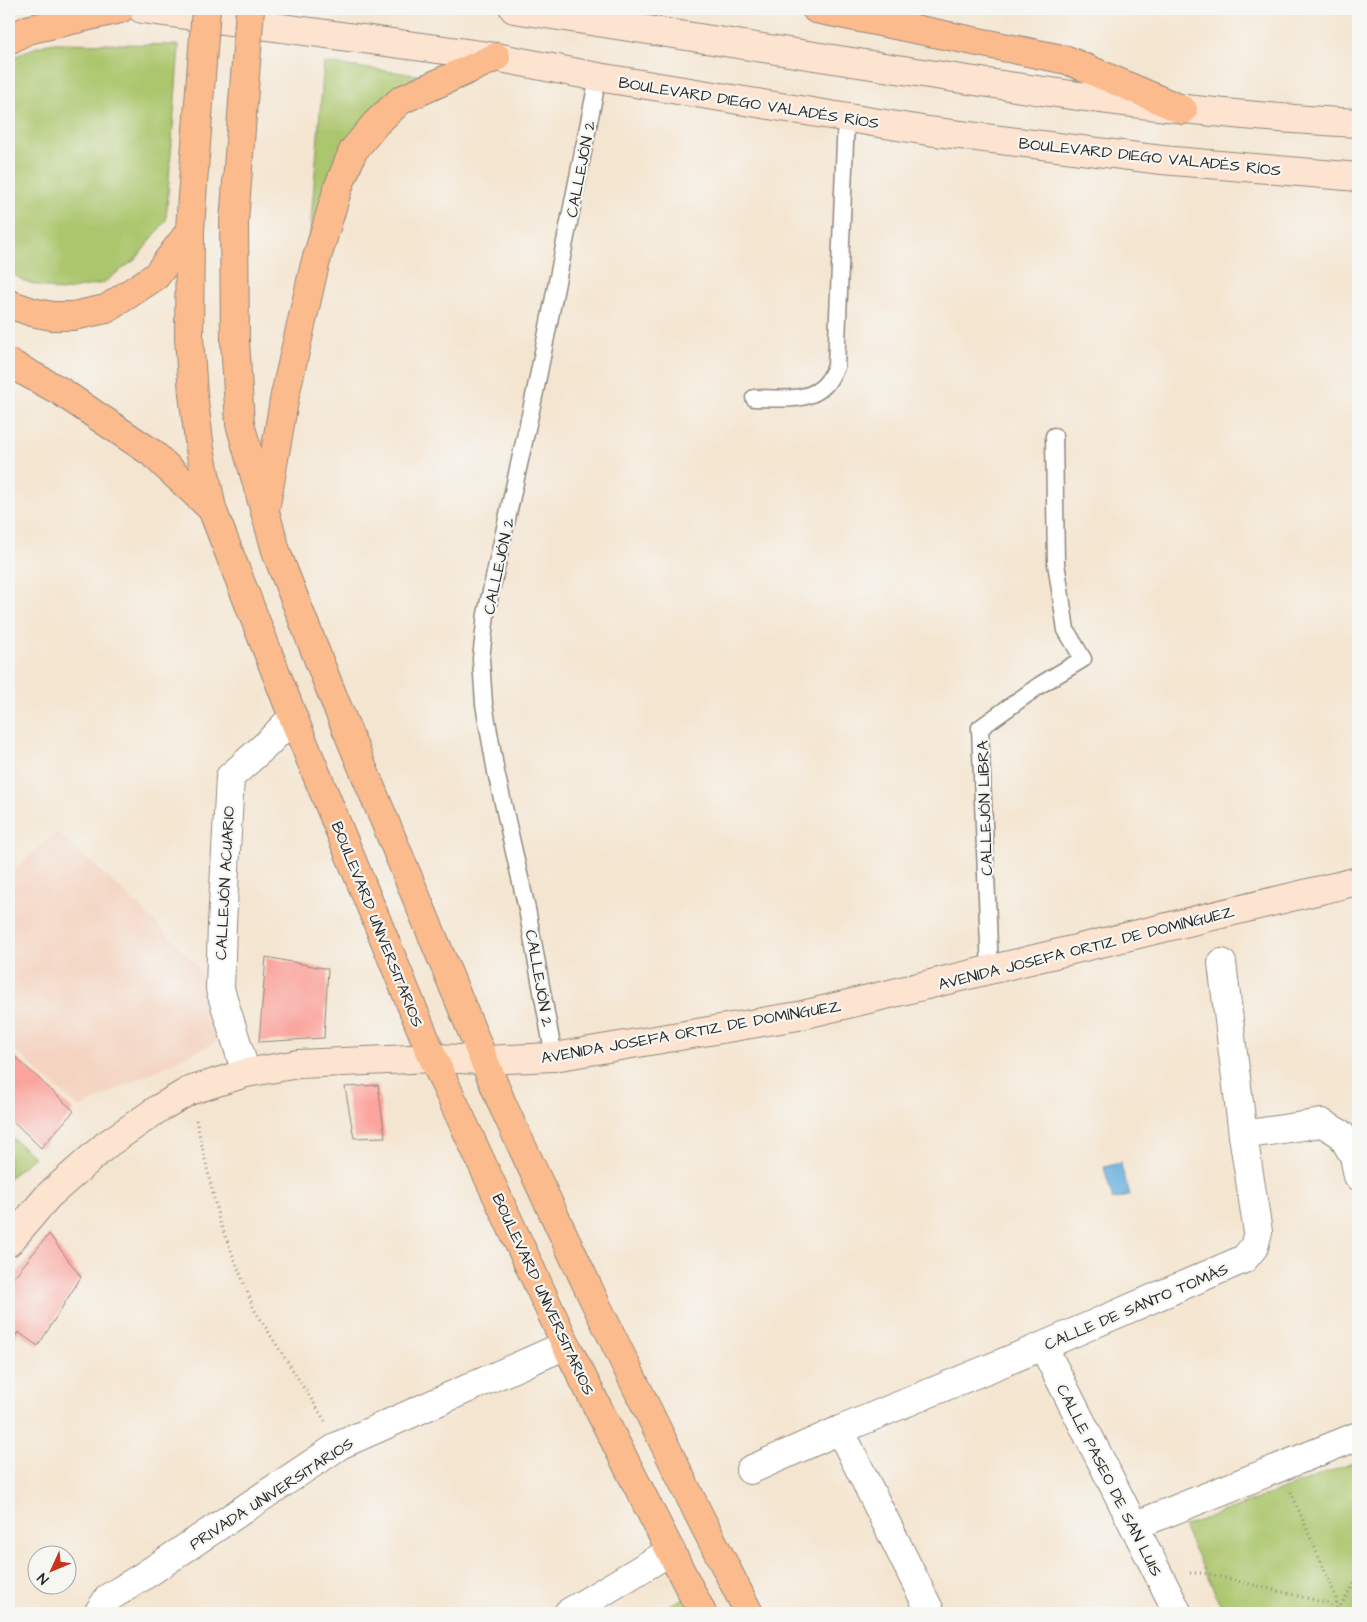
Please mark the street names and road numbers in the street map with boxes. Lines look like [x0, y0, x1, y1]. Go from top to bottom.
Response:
street label: BOULEVARD DIEGO VALADÉS RÍOS [617, 72, 881, 134]
street label: CALLEJÓN 2 [561, 119, 601, 219]
street label: BOULEVARD DIEGO VALADÉS RÍOS [1018, 132, 1282, 182]
street label: CALLEJÓN 2 [478, 516, 520, 616]
street label: CALLEJÓN LIBRA [972, 740, 998, 876]
street label: CALLEJÓN ACUARIO [210, 805, 240, 961]
street label: BOULEVARD UNIVERSITARIOS [326, 818, 429, 1031]
street label: AVENIDA JOSEFA ORTIZ DE DOMÍNGUEZ [936, 900, 1237, 995]
street label: CALLEJÓN 2 [520, 928, 558, 1028]
street label: AVENIDA JOSEFA ORTIZ DE DOMÍNGUEZ [539, 995, 843, 1069]
street label: BOULEVARD UNIVERSITARIOS [487, 1190, 600, 1399]
street label: CALLE DE SANTO TOMÁS [1041, 1258, 1232, 1356]
street label: CALLE PASEO DE SAN LUIS [1051, 1381, 1167, 1580]
street label: PRIVADA UNIVERSITARIOS [185, 1432, 358, 1555]

